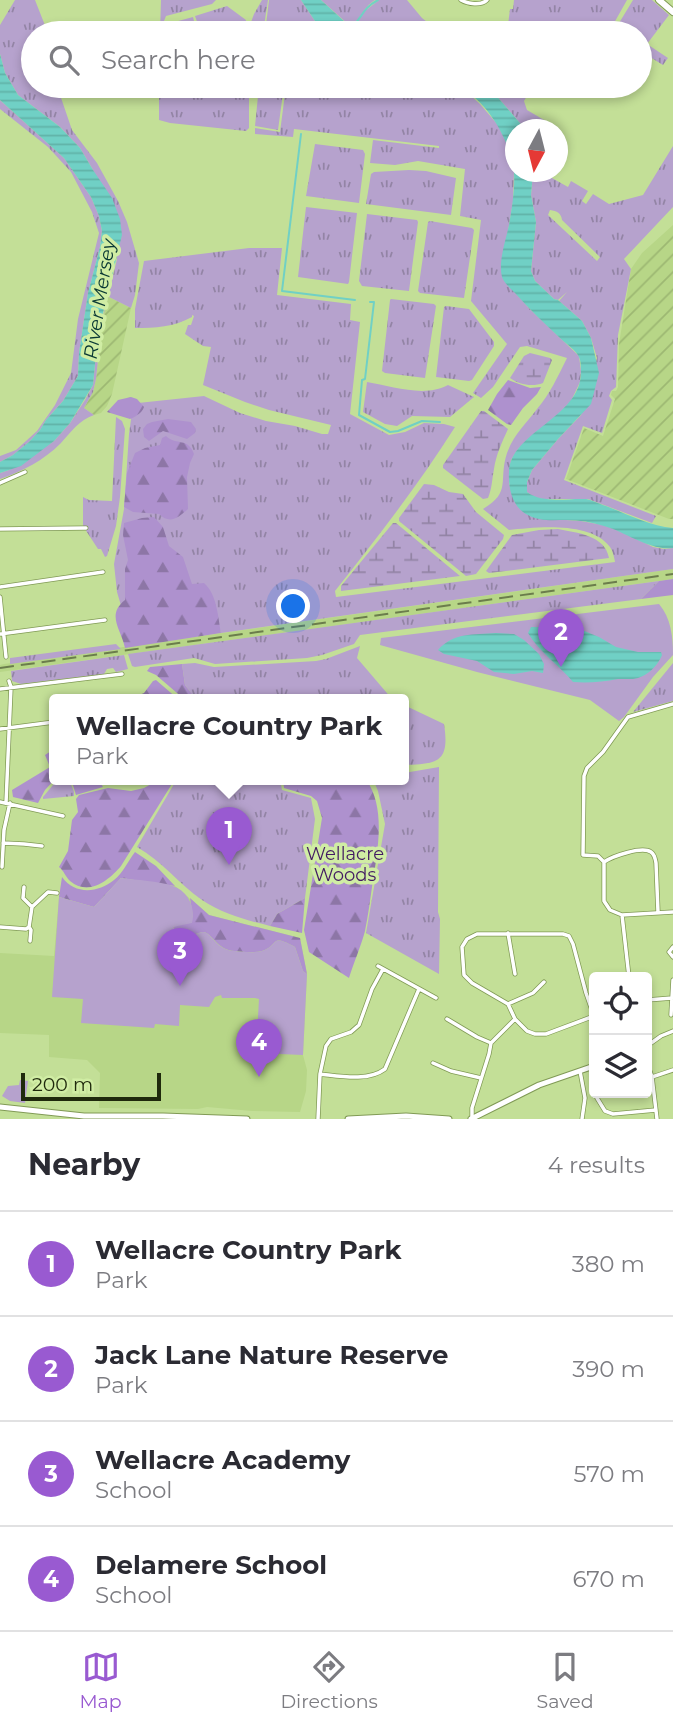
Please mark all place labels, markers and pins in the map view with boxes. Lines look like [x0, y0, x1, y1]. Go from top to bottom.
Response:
pin: 2 [538, 609, 584, 667]
pin: 1 [206, 807, 252, 865]
pin: 3 [157, 928, 203, 986]
pin: 4 [236, 1019, 282, 1077]

